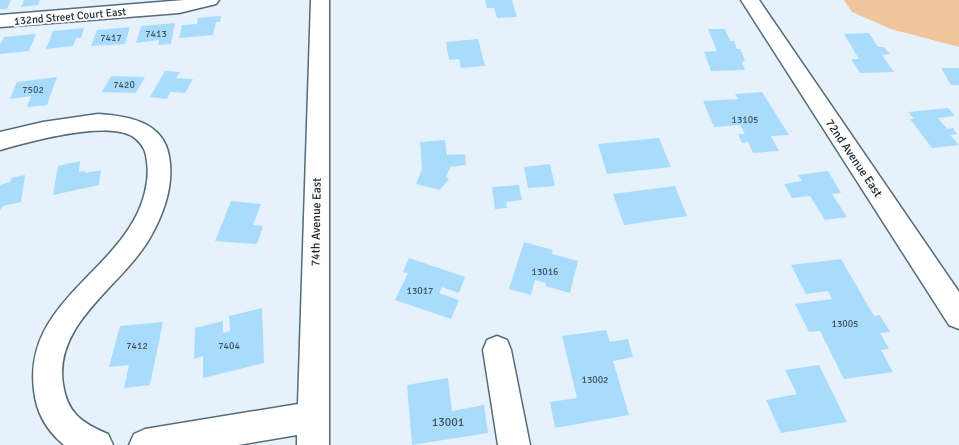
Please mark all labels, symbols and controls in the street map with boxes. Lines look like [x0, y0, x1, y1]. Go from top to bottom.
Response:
street label: 132nd Street Court East [13, 5, 127, 28]
house number: 7413 [145, 28, 167, 40]
house number: 7417 [100, 32, 122, 44]
house number: 7420 [113, 79, 135, 91]
house number: 7502 [22, 84, 44, 96]
house number: 13105 [731, 114, 759, 126]
street label: 72nd Avenue East [822, 116, 885, 200]
street label: 74th Avenue East [308, 178, 325, 267]
house number: 13016 [531, 266, 559, 278]
house number: 13017 [406, 285, 434, 297]
house number: 13005 [831, 318, 859, 330]
house number: 7412 [126, 340, 148, 352]
house number: 7404 [218, 340, 240, 352]
house number: 13002 [581, 374, 609, 386]
house number: 13001 [432, 415, 464, 430]

